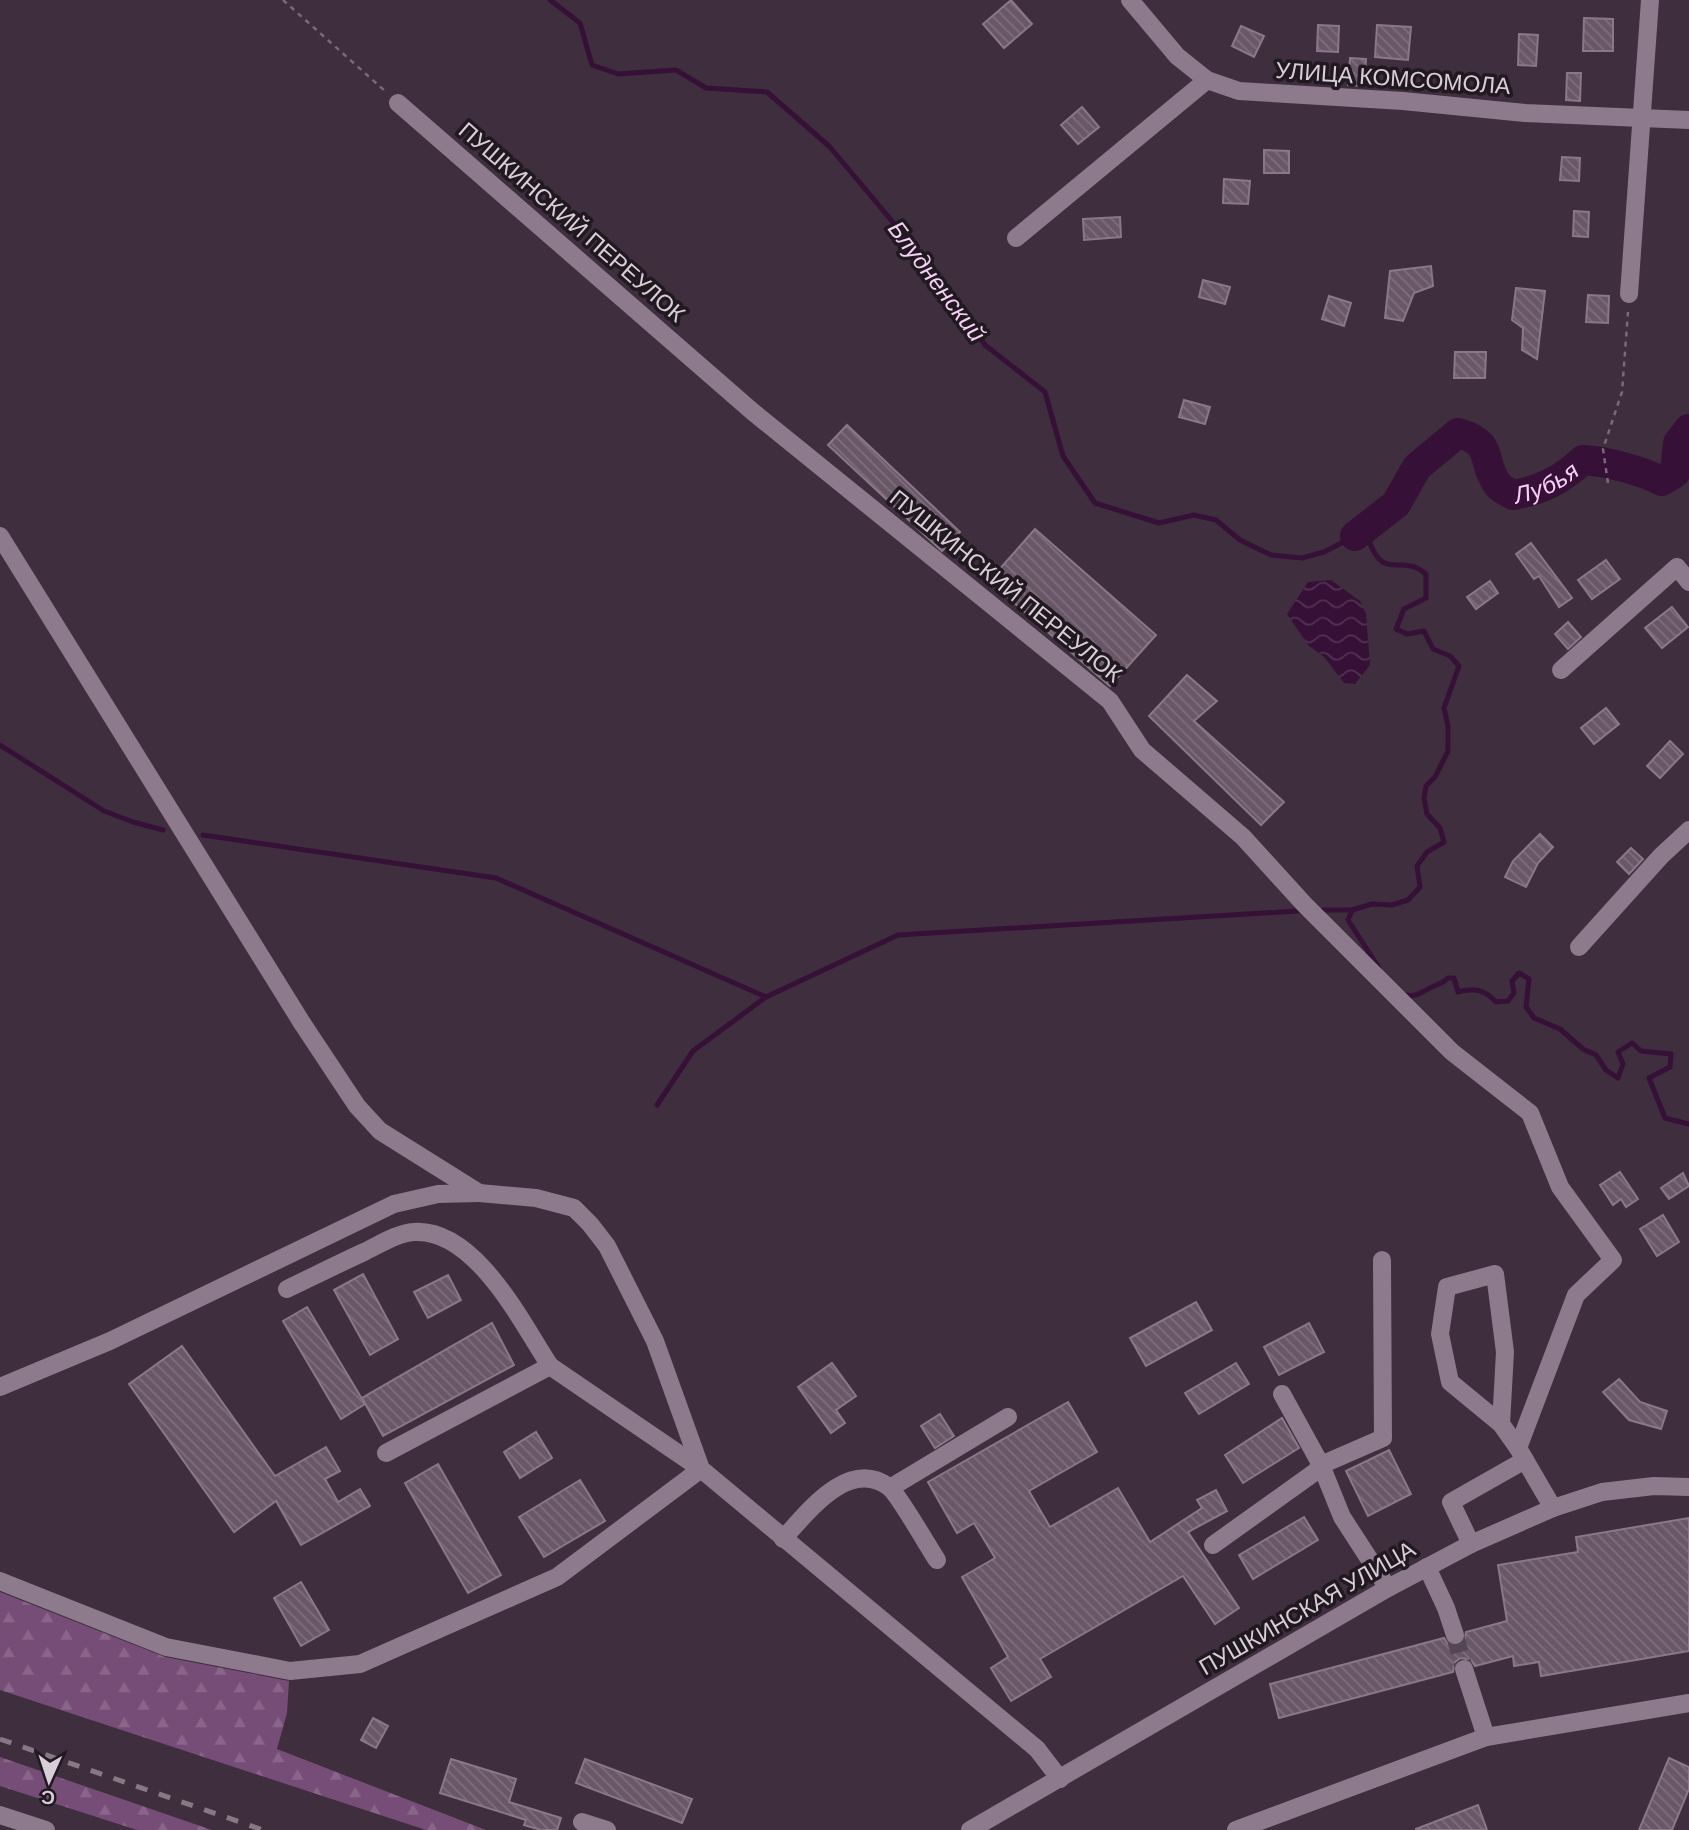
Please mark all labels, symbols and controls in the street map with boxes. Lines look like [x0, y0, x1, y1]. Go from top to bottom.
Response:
street label: УЛИЦА КОМСОМОЛА [1275, 55, 1512, 101]
street label: ПУШКИНСКИЙ ПЕРЕУЛОК [452, 115, 692, 329]
water label: Блудненский [881, 214, 993, 348]
water label: Лубья [1509, 454, 1585, 511]
street label: ПУШКИНСКИЙ ПЕРЕУЛОК [884, 483, 1129, 690]
street label: ПУШКИНСКАЯ УЛИЦА [1194, 1534, 1421, 1682]
north arrow [14, 1746, 84, 1816]
text: С [40, 1785, 56, 1810]

